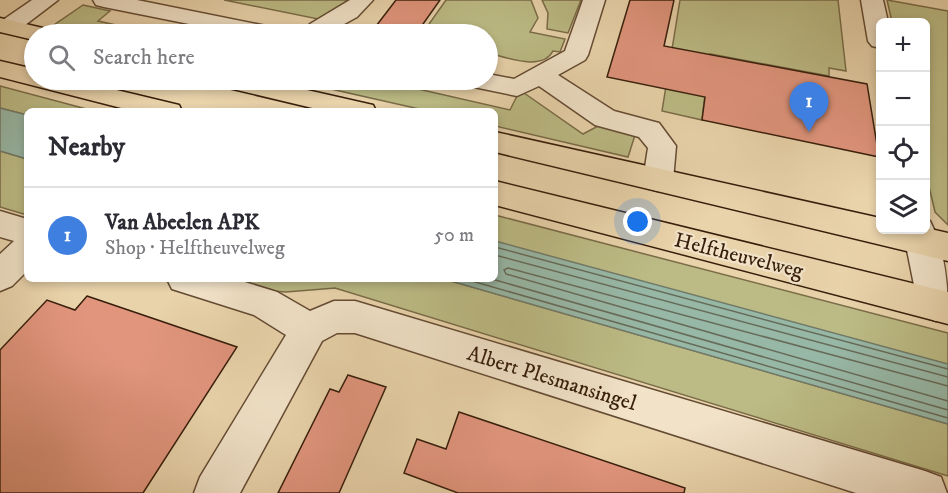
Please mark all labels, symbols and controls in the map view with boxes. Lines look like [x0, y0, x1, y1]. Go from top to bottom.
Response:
map controls [876, 18, 930, 234]
button: + [876, 18, 930, 72]
search box [24, 24, 498, 90]
icon: search [45, 41, 78, 74]
text: Search here [93, 44, 195, 71]
button: − [876, 72, 930, 126]
pin: 1 [790, 82, 828, 132]
button: locate [876, 126, 930, 180]
text: Nearby [48, 131, 125, 164]
button: layers [876, 180, 930, 234]
your location [623, 207, 652, 236]
text: Van Abeelen APK [105, 209, 260, 236]
text: 1 [64, 223, 71, 248]
text: 50 m [434, 223, 474, 248]
street label: Helftheuvelweg [672, 227, 807, 285]
text: Shop · Helftheuvelweg [105, 236, 285, 261]
street label: Albert Plesmansingel [464, 341, 640, 417]

